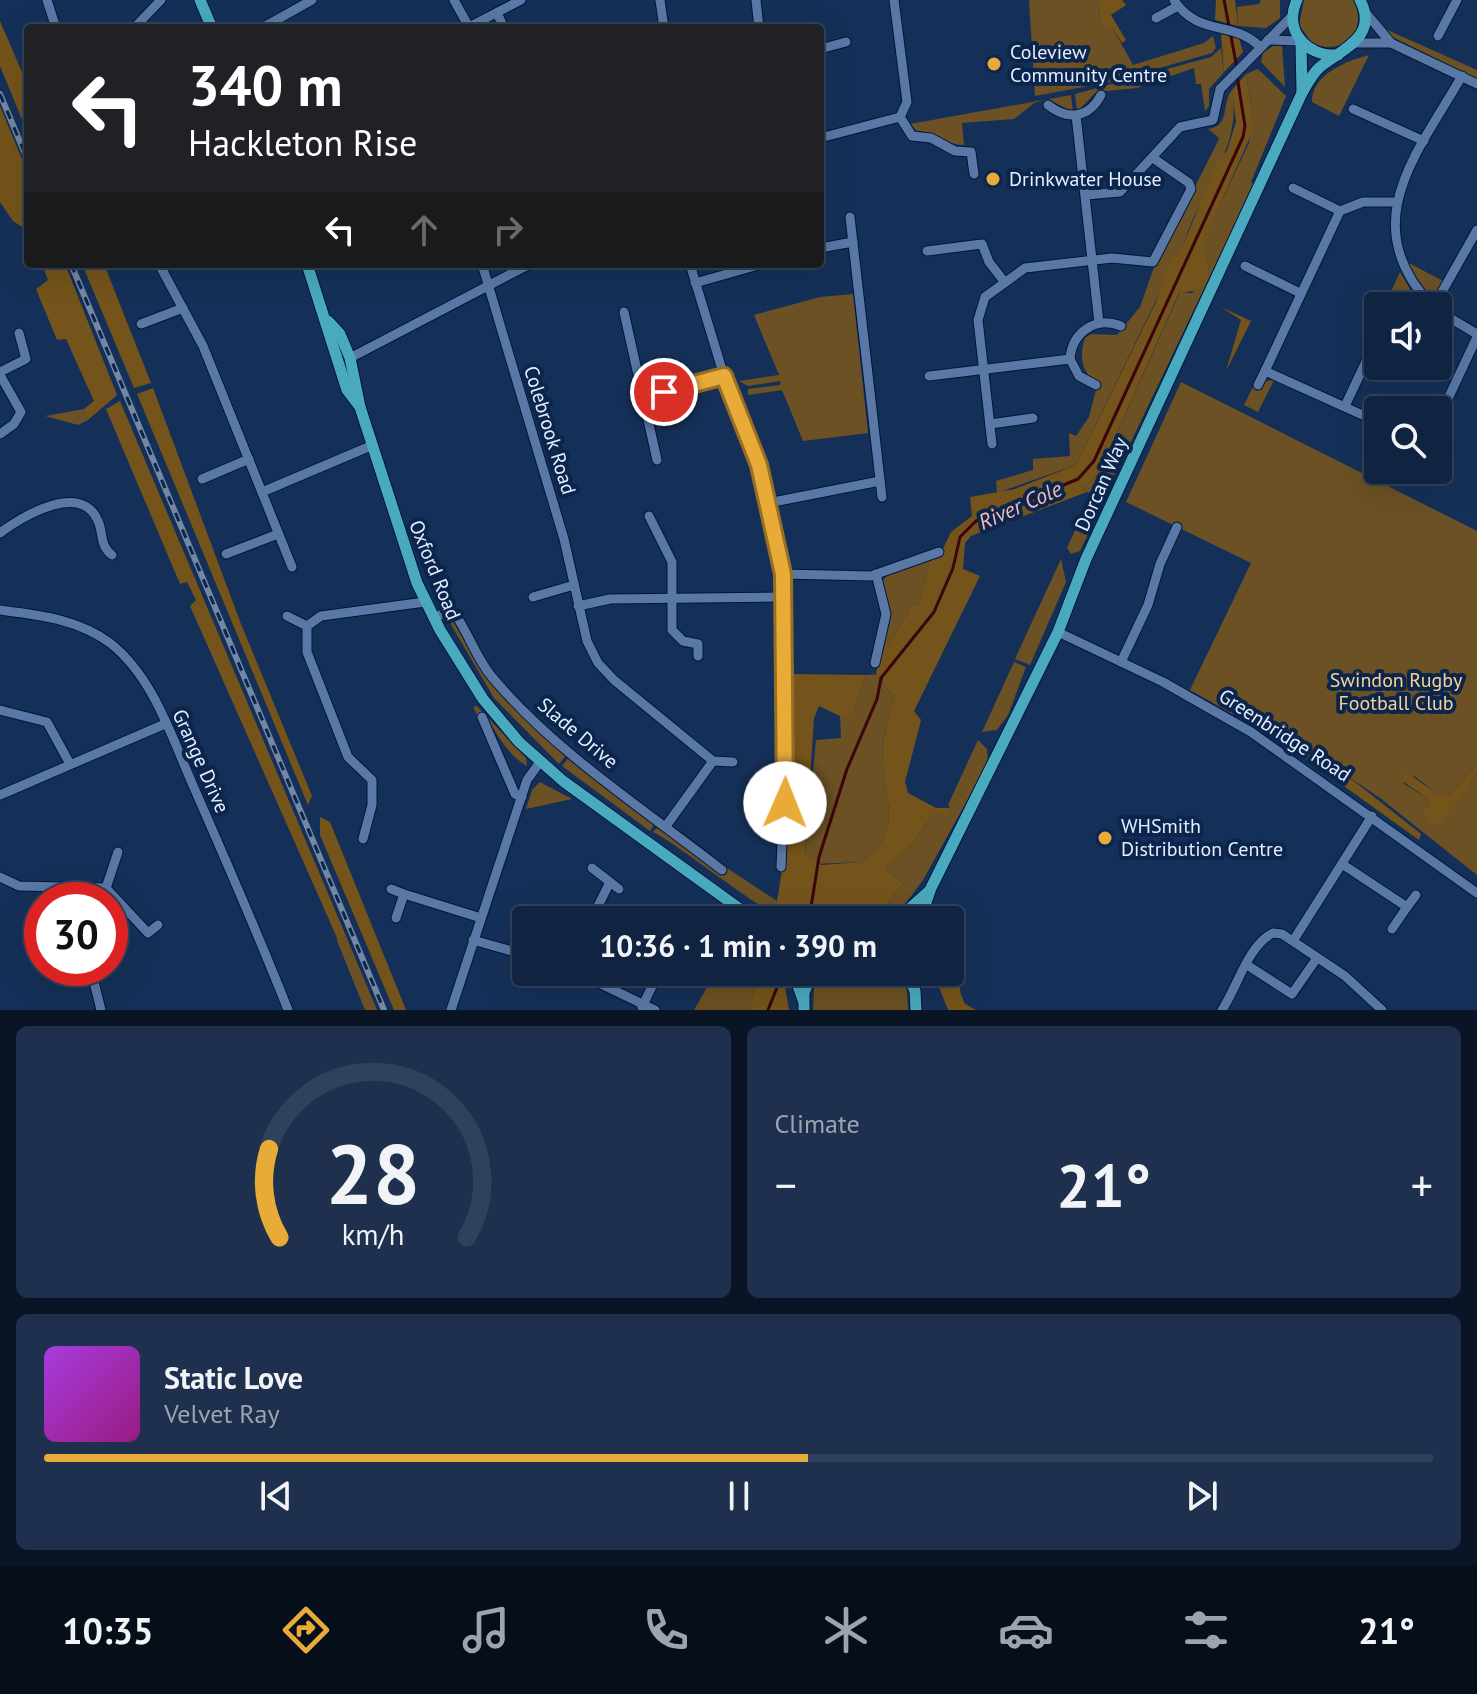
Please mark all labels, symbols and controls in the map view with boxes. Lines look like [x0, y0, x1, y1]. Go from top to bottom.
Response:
place label: Coleview Community Centre [1010, 39, 1167, 88]
text: 340 m [188, 49, 343, 121]
marker: Coleview Community Centre [985, 55, 1003, 73]
icon: left [56, 56, 160, 160]
text: Hackleton Rise [188, 119, 417, 166]
place label: Drinkwater House [1009, 166, 1162, 192]
marker: Drinkwater House [984, 170, 1002, 188]
icon: left [318, 208, 362, 252]
icon: ahead [402, 208, 446, 252]
icon: right [486, 208, 530, 252]
map controls [1364, 292, 1452, 484]
button: sound [1364, 292, 1452, 380]
pin [630, 358, 698, 426]
street label: Colebrook Road [518, 363, 582, 497]
icon: arrive [642, 370, 686, 414]
button: search [1364, 396, 1452, 484]
street label: Dorcan Way [1069, 432, 1134, 535]
water label: River Cole [974, 474, 1067, 536]
street label: Oxford Road [403, 516, 467, 624]
park label: Swindon Rugby Football Club [1330, 667, 1463, 716]
street label: Greenbridge Road [1214, 683, 1356, 787]
street label: Slade Drive [532, 692, 624, 774]
street label: Grange Drive [167, 705, 235, 817]
position arrow [743, 761, 827, 845]
place label: WHSmith Distribution Centre [1121, 813, 1283, 862]
marker: WHSmith Distribution Centre [1096, 829, 1114, 847]
speed limit sign: 30 [24, 882, 128, 986]
text: 10:36 · 1 min · 390 m [599, 926, 877, 965]
text: Climate [775, 1107, 860, 1140]
text: 28 [326, 1119, 420, 1227]
text: 21° [1057, 1146, 1151, 1224]
text: − [775, 1156, 797, 1213]
text: + [1411, 1156, 1433, 1213]
text: km/h [342, 1216, 405, 1253]
text: Static Love [164, 1358, 303, 1397]
text: Velvet Ray [164, 1397, 280, 1430]
icon: previous [254, 1474, 298, 1518]
icon: pause [717, 1474, 761, 1518]
icon: next [1180, 1474, 1224, 1518]
icon: directions [278, 1602, 334, 1658]
icon: music [458, 1602, 514, 1658]
icon: phone [638, 1602, 694, 1658]
icon: climate [818, 1602, 874, 1658]
icon: car [998, 1602, 1054, 1658]
icon: filters [1178, 1602, 1234, 1658]
text: 10:35 [62, 1607, 153, 1654]
text: 21° [1358, 1607, 1415, 1654]

